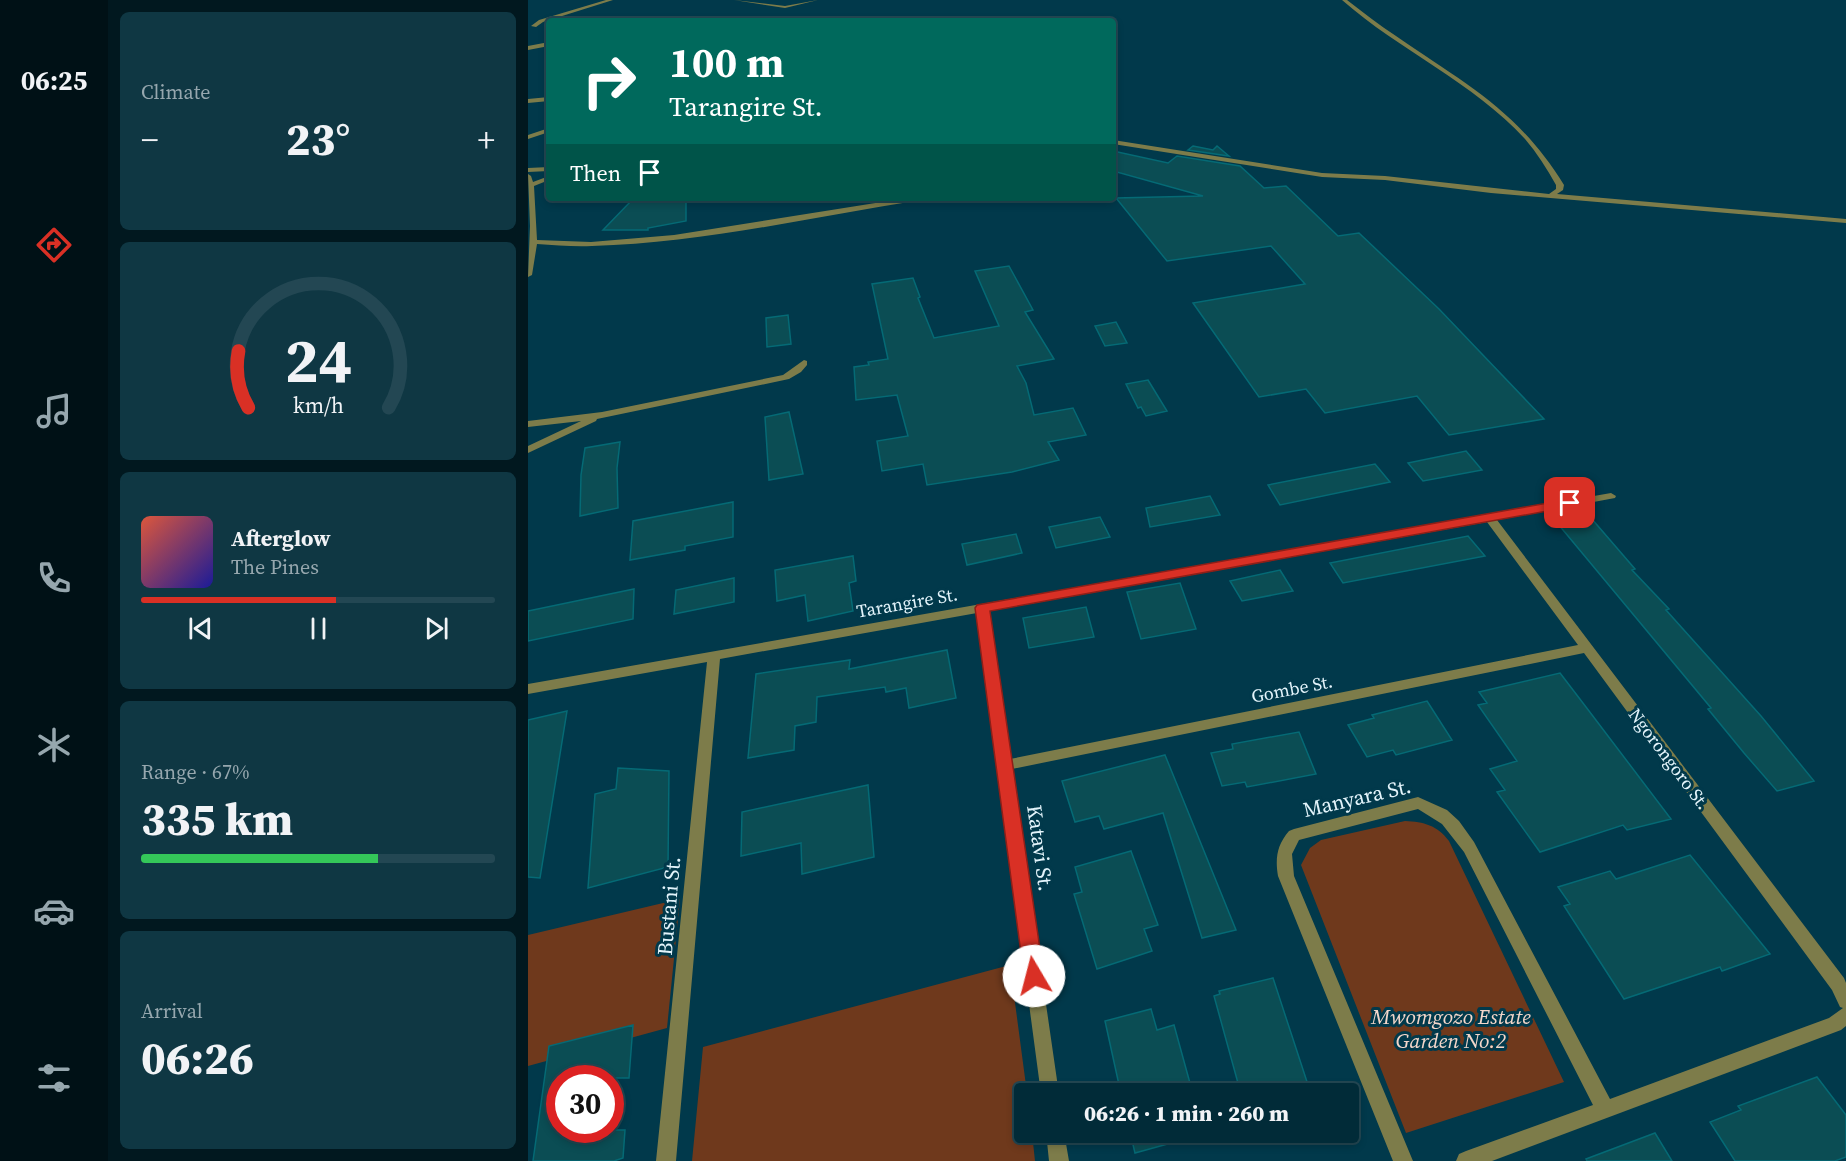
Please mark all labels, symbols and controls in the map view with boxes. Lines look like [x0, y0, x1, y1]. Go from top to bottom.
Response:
text: 100 m [669, 33, 784, 91]
icon: right [570, 42, 648, 120]
text: 06:25 [21, 62, 87, 99]
text: Climate [141, 78, 210, 106]
text: Tarangire St. [669, 88, 823, 125]
text: 23° [286, 108, 350, 170]
text: − [141, 117, 159, 162]
text: + [477, 117, 495, 162]
icon: arrive [633, 156, 666, 189]
text: Then [570, 158, 621, 188]
icon: directions [33, 224, 75, 266]
text: 24 [284, 317, 352, 403]
icon: music [33, 390, 75, 432]
text: km/h [292, 391, 344, 420]
pin [1544, 477, 1595, 528]
icon: arrive [1553, 486, 1586, 519]
text: Afterglow [231, 523, 331, 553]
text: The Pines [231, 553, 319, 581]
icon: phone [33, 557, 75, 599]
street label: Tarangire St. [854, 581, 960, 624]
icon: previous [184, 612, 217, 645]
icon: pause [302, 612, 335, 645]
icon: next [420, 612, 453, 645]
street label: Gombe St. [1249, 668, 1335, 709]
street label: Ngorongoro St. [1623, 703, 1716, 815]
icon: climate [33, 724, 75, 766]
text: Range · 67% [141, 758, 250, 786]
street label: Manyara St. [1300, 771, 1414, 824]
text: 335 km [141, 788, 293, 850]
street label: Katavi St. [1020, 803, 1061, 893]
street label: Bustani St. [650, 855, 687, 957]
icon: car [33, 890, 75, 932]
position arrow [1002, 944, 1066, 1008]
text: Arrival [141, 997, 203, 1025]
park label: Mwomgozo Estate Garden No:2 [1370, 1002, 1531, 1055]
text: 06:26 [141, 1027, 254, 1089]
icon: filters [33, 1057, 75, 1099]
speed limit sign: 30 [546, 1065, 624, 1143]
text: 06:26 · 1 min · 260 m [1084, 1098, 1289, 1128]

